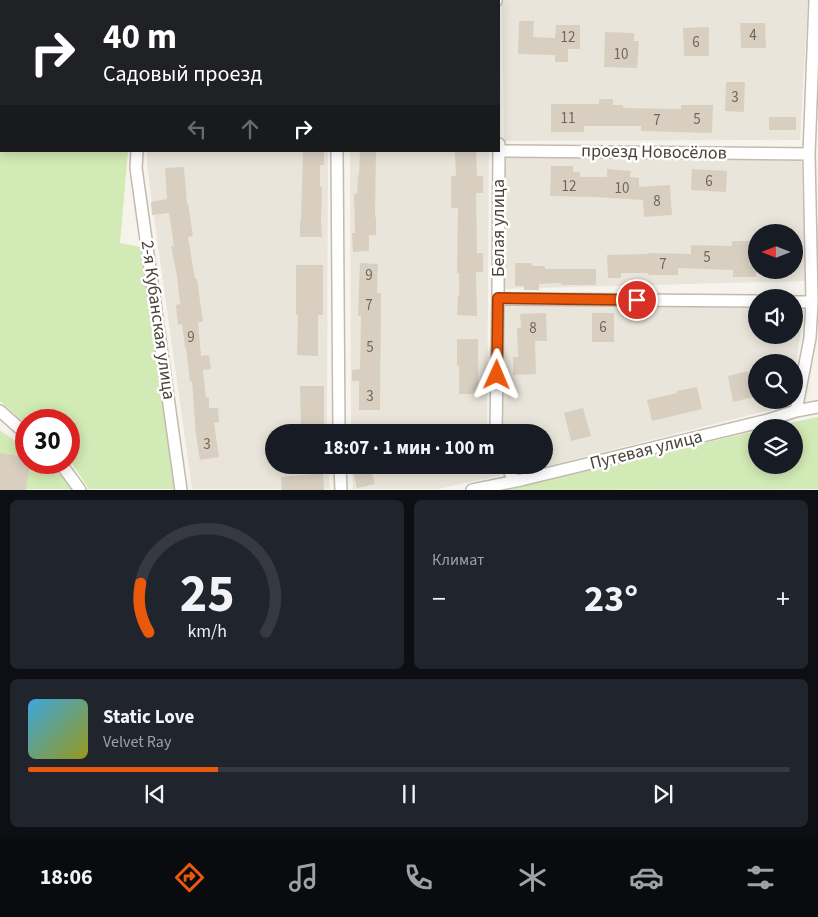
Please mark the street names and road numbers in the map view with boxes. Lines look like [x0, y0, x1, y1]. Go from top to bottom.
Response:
street label: проезд Новосёлов [581, 138, 727, 166]
street label: Белая улица [486, 179, 511, 277]
street label: 2-я Кубанская улица [134, 239, 182, 401]
street label: Путевая улица [587, 424, 705, 476]

